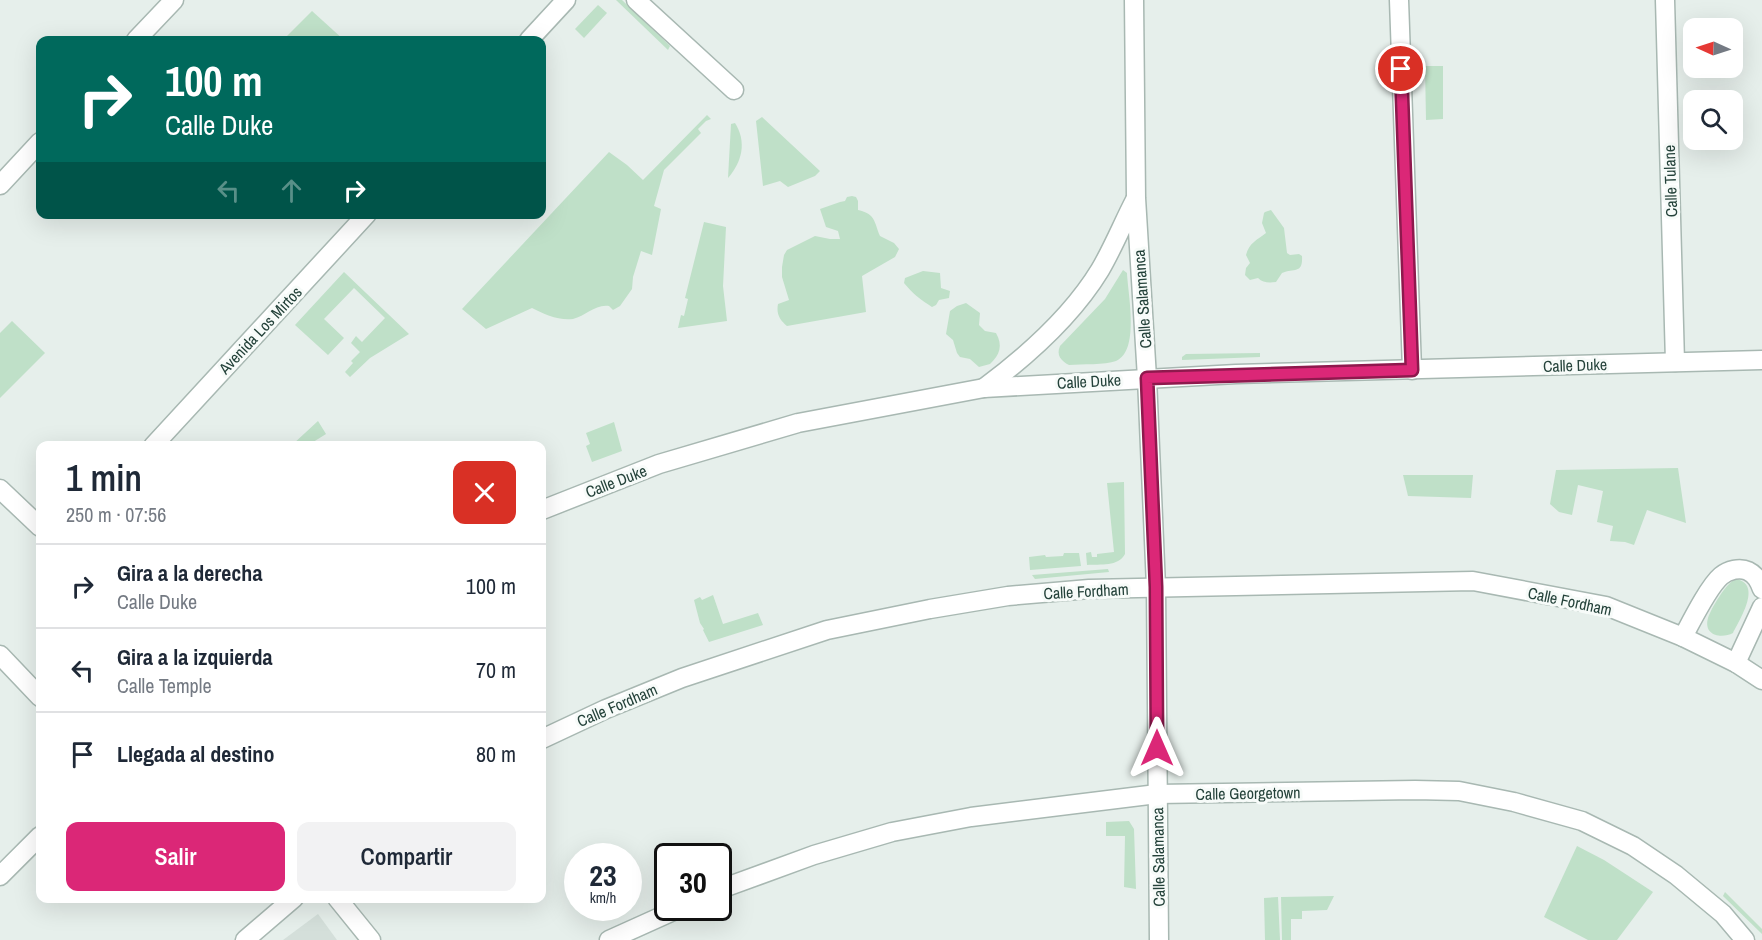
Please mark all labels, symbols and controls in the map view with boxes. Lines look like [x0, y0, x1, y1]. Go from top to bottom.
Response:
north arrow [1683, 18, 1743, 78]
map controls [1683, 18, 1743, 150]
pin [1375, 43, 1426, 94]
icon: arrive [1384, 52, 1417, 85]
text: 100 m [165, 53, 263, 109]
icon: right [66, 60, 144, 138]
button: search [1683, 90, 1743, 150]
text: Calle Duke [165, 107, 273, 143]
street label: Calle Tulane [1658, 144, 1682, 218]
icon: left [212, 174, 245, 207]
icon: ahead [275, 174, 308, 207]
icon: right [338, 174, 371, 207]
street label: Calle Salamanca [1128, 248, 1156, 349]
street label: Avenida Los Mirtos [213, 281, 307, 379]
street label: Calle Duke [1543, 353, 1607, 377]
street label: Calle Duke [1056, 368, 1122, 394]
text: 1 min [66, 454, 142, 502]
street label: Calle Duke [582, 459, 650, 503]
button: close [453, 461, 516, 524]
text: 250 m · 07:56 [66, 501, 166, 528]
text: Gira a la derecha [117, 558, 262, 588]
icon: right [66, 570, 99, 603]
text: 100 m [466, 571, 516, 601]
street label: Calle Fordham [1043, 578, 1129, 604]
street label: Calle Fordham [1526, 581, 1614, 621]
text: Calle Duke [117, 588, 197, 615]
text: Gira a la izquierda [117, 642, 272, 672]
icon: left [66, 654, 99, 687]
text: 70 m [476, 655, 516, 685]
text: Calle Temple [117, 672, 212, 699]
street label: Calle Fordham [573, 678, 661, 732]
position arrow [1125, 716, 1189, 780]
icon: arrive [66, 738, 99, 771]
text: Llegada al destino [117, 739, 274, 769]
text: 80 m [476, 739, 516, 769]
street label: Calle Georgetown [1195, 781, 1301, 805]
street label: Calle Salamanca [1146, 807, 1170, 907]
button: Salir [66, 822, 285, 891]
button: Compartir [297, 822, 516, 891]
speed limit sign: 30 [654, 843, 732, 921]
text: 23 [589, 855, 617, 895]
text: km/h [590, 887, 616, 908]

